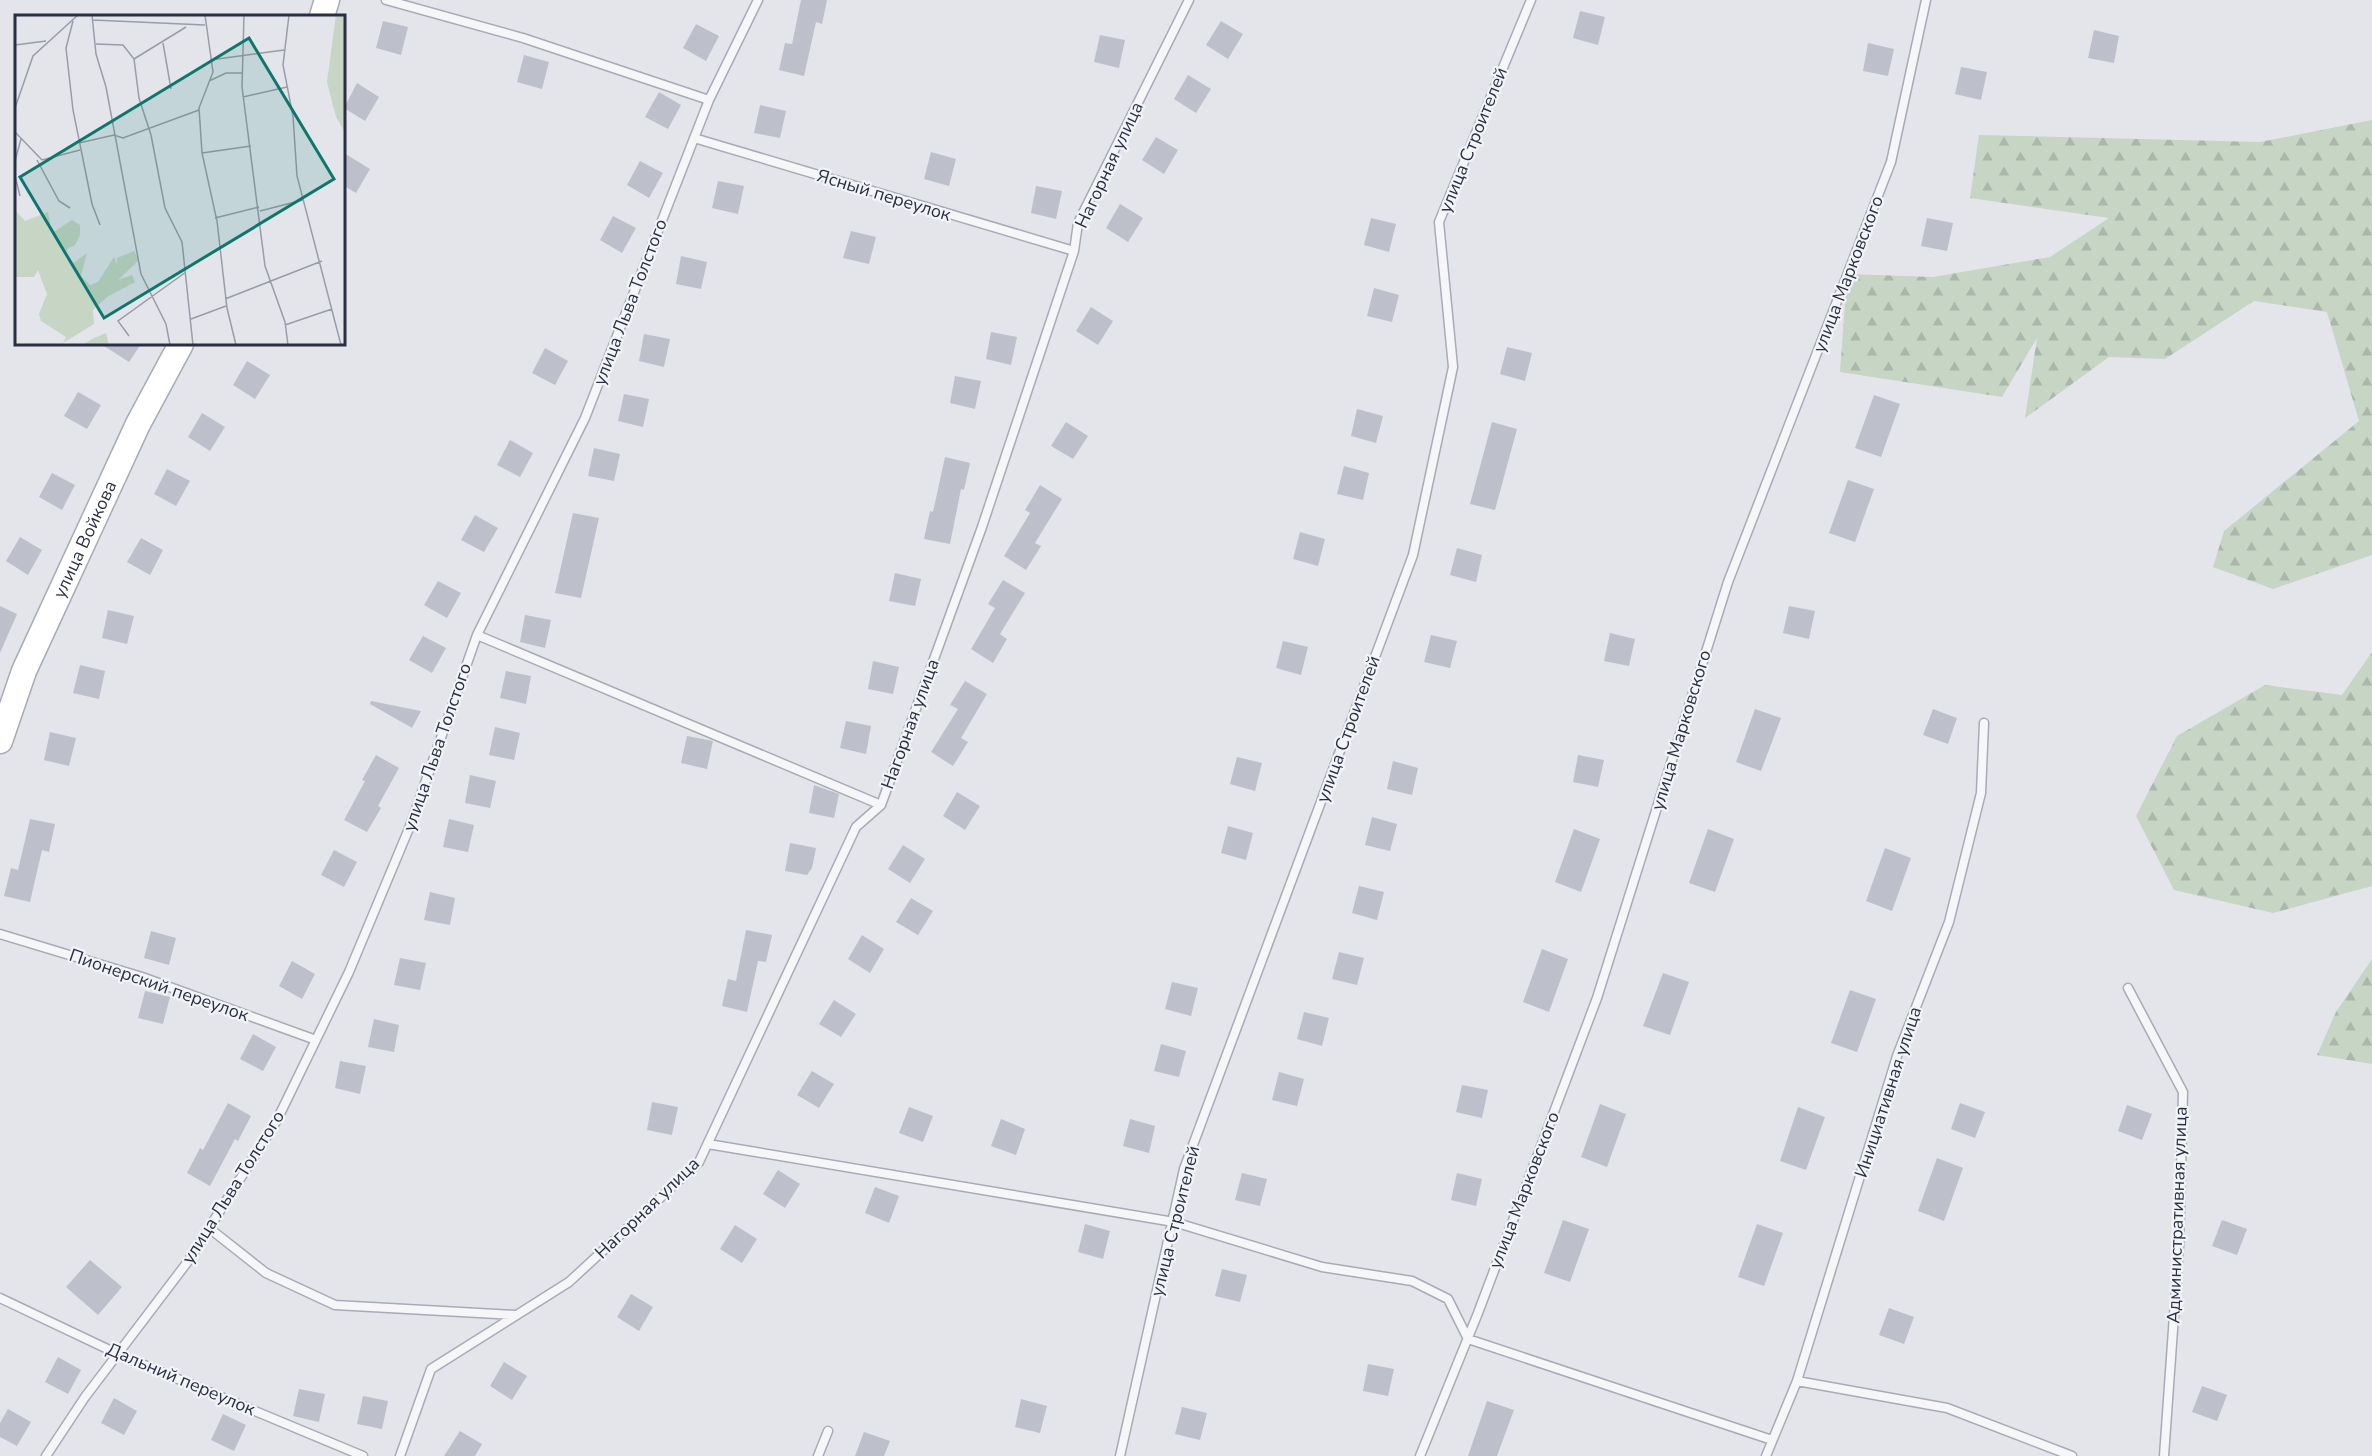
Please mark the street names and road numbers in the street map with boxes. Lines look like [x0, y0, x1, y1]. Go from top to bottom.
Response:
street label: улица Строителей [1433, 64, 1513, 216]
street label: Нагорная улица [1069, 98, 1149, 232]
street label: Ясный переулок [814, 163, 954, 227]
street label: улица Марковского [1807, 192, 1889, 356]
street label: улица Льва Толстого [587, 215, 673, 389]
street label: улица Войкова [47, 477, 122, 602]
street label: улица Марковского [1645, 647, 1717, 813]
street label: улица Строителей [1310, 652, 1386, 806]
street label: Нагорная улица [875, 656, 945, 792]
street label: улица Льва Толстого [397, 660, 477, 834]
street label: Пионерский переулок [66, 943, 252, 1027]
street label: Инициативная улица [1849, 1003, 1927, 1181]
street label: улица Льва Толстого [176, 1106, 290, 1268]
street label: Административная улица [2161, 1106, 2193, 1324]
street label: улица Марковского [1483, 1108, 1565, 1272]
street label: улица Строителей [1145, 1143, 1205, 1299]
street label: Нагорная улица [589, 1152, 705, 1264]
street label: Дальний переулок [103, 1337, 260, 1421]

